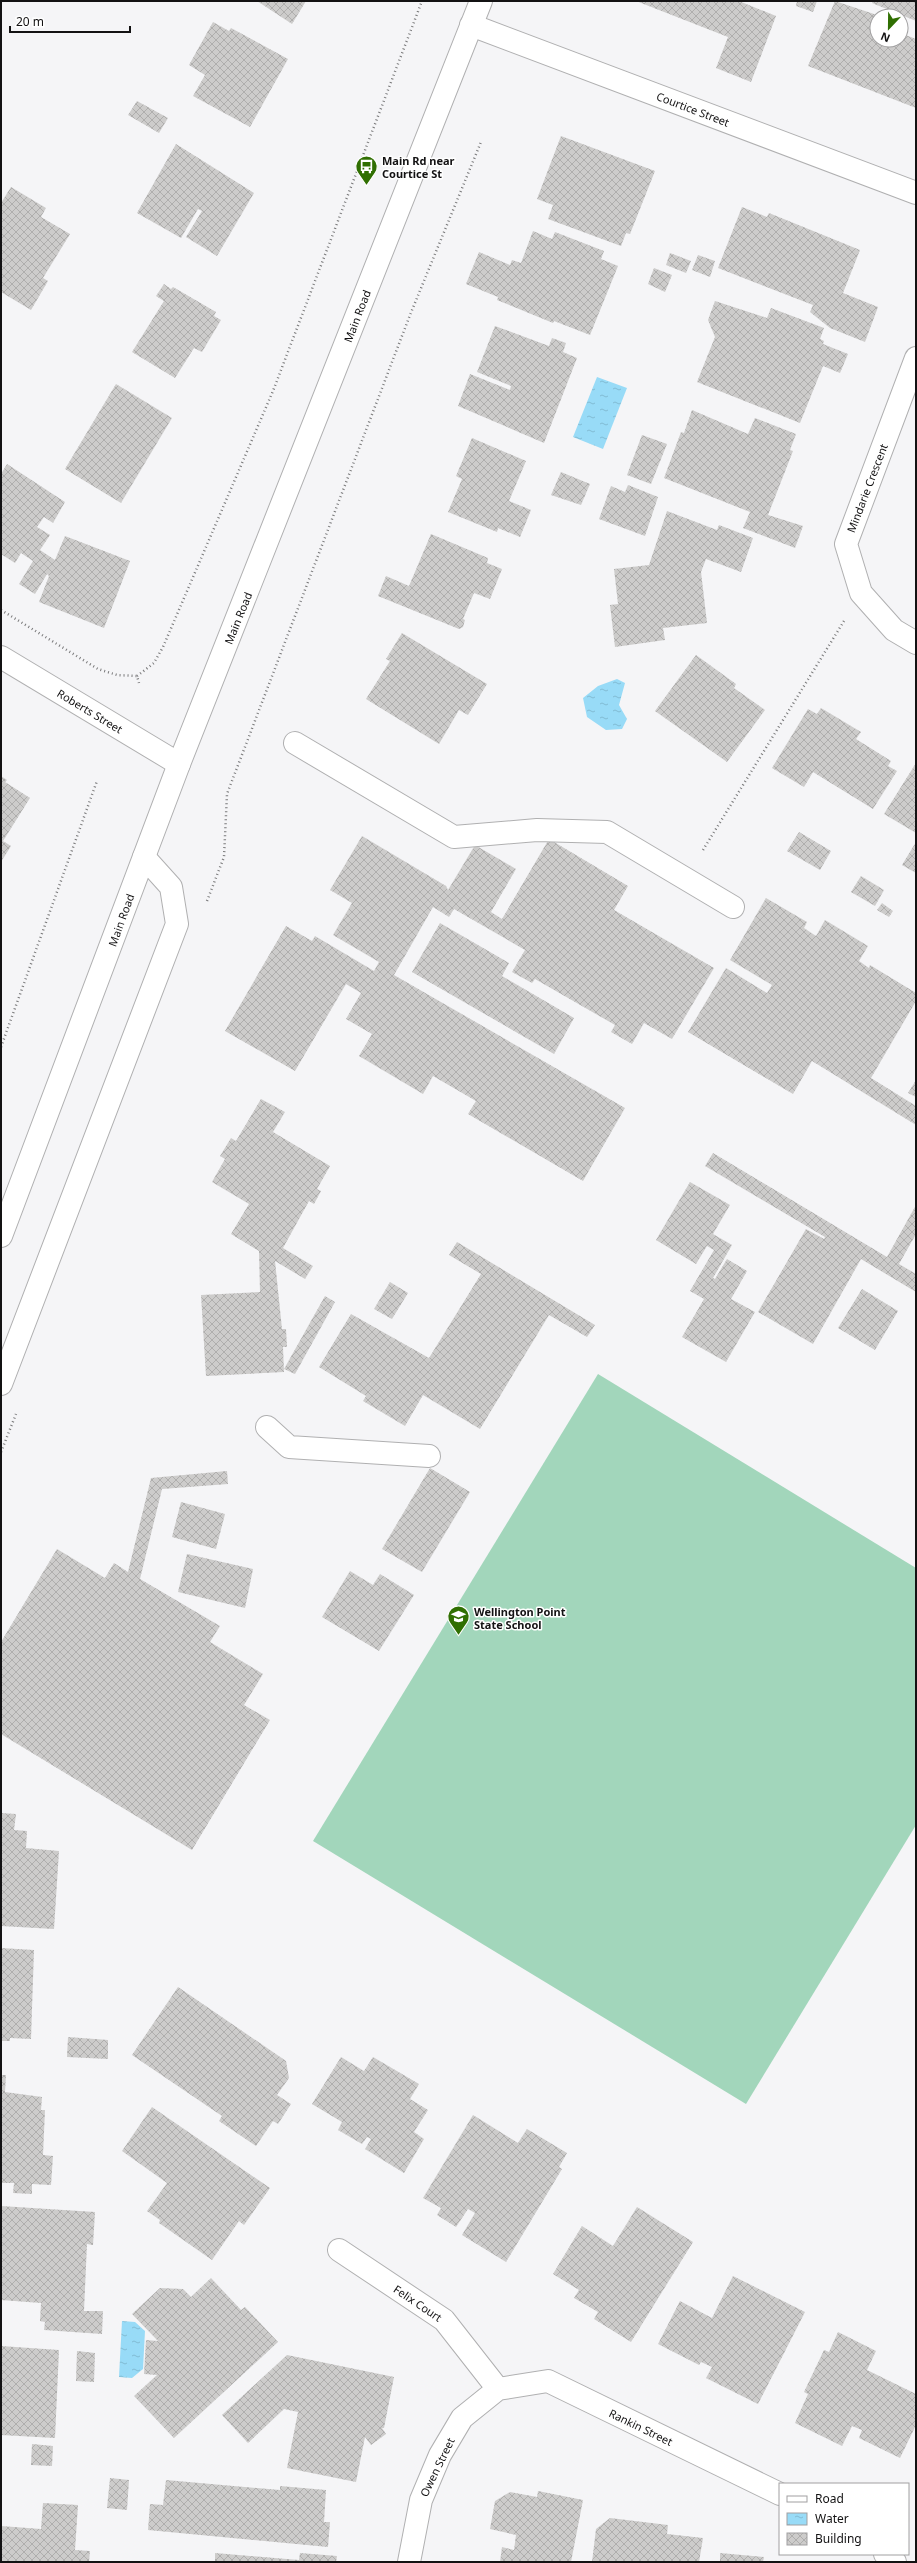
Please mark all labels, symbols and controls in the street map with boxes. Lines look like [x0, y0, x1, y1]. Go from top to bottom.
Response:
scale bar [10, 8, 130, 34]
north arrow [869, 8, 909, 48]
text: 20 m [16, 13, 44, 30]
text: N [878, 29, 892, 46]
street label: Courtice Street [654, 88, 732, 130]
bus stop icon: Main Rd near Courtice St [354, 153, 380, 186]
place label: Main Rd near Courtice St [382, 153, 455, 181]
street label: Main Road [340, 288, 374, 344]
street label: Mindarie Crescent [843, 441, 891, 535]
street label: Main Road [221, 590, 255, 646]
street label: Roberts Street [54, 686, 126, 736]
street label: Main Road [105, 892, 137, 948]
school or university icon: Wellington Point State School [445, 1604, 471, 1637]
place label: Wellington Point State School [474, 1604, 566, 1632]
street label: Felix Court [391, 2281, 445, 2325]
street label: Rankin Street [607, 2405, 675, 2449]
street label: Owen Street [416, 2435, 458, 2499]
legend [779, 2483, 909, 2555]
text: Road [815, 2490, 844, 2507]
text: Water [815, 2510, 849, 2527]
text: Building [815, 2530, 862, 2547]

